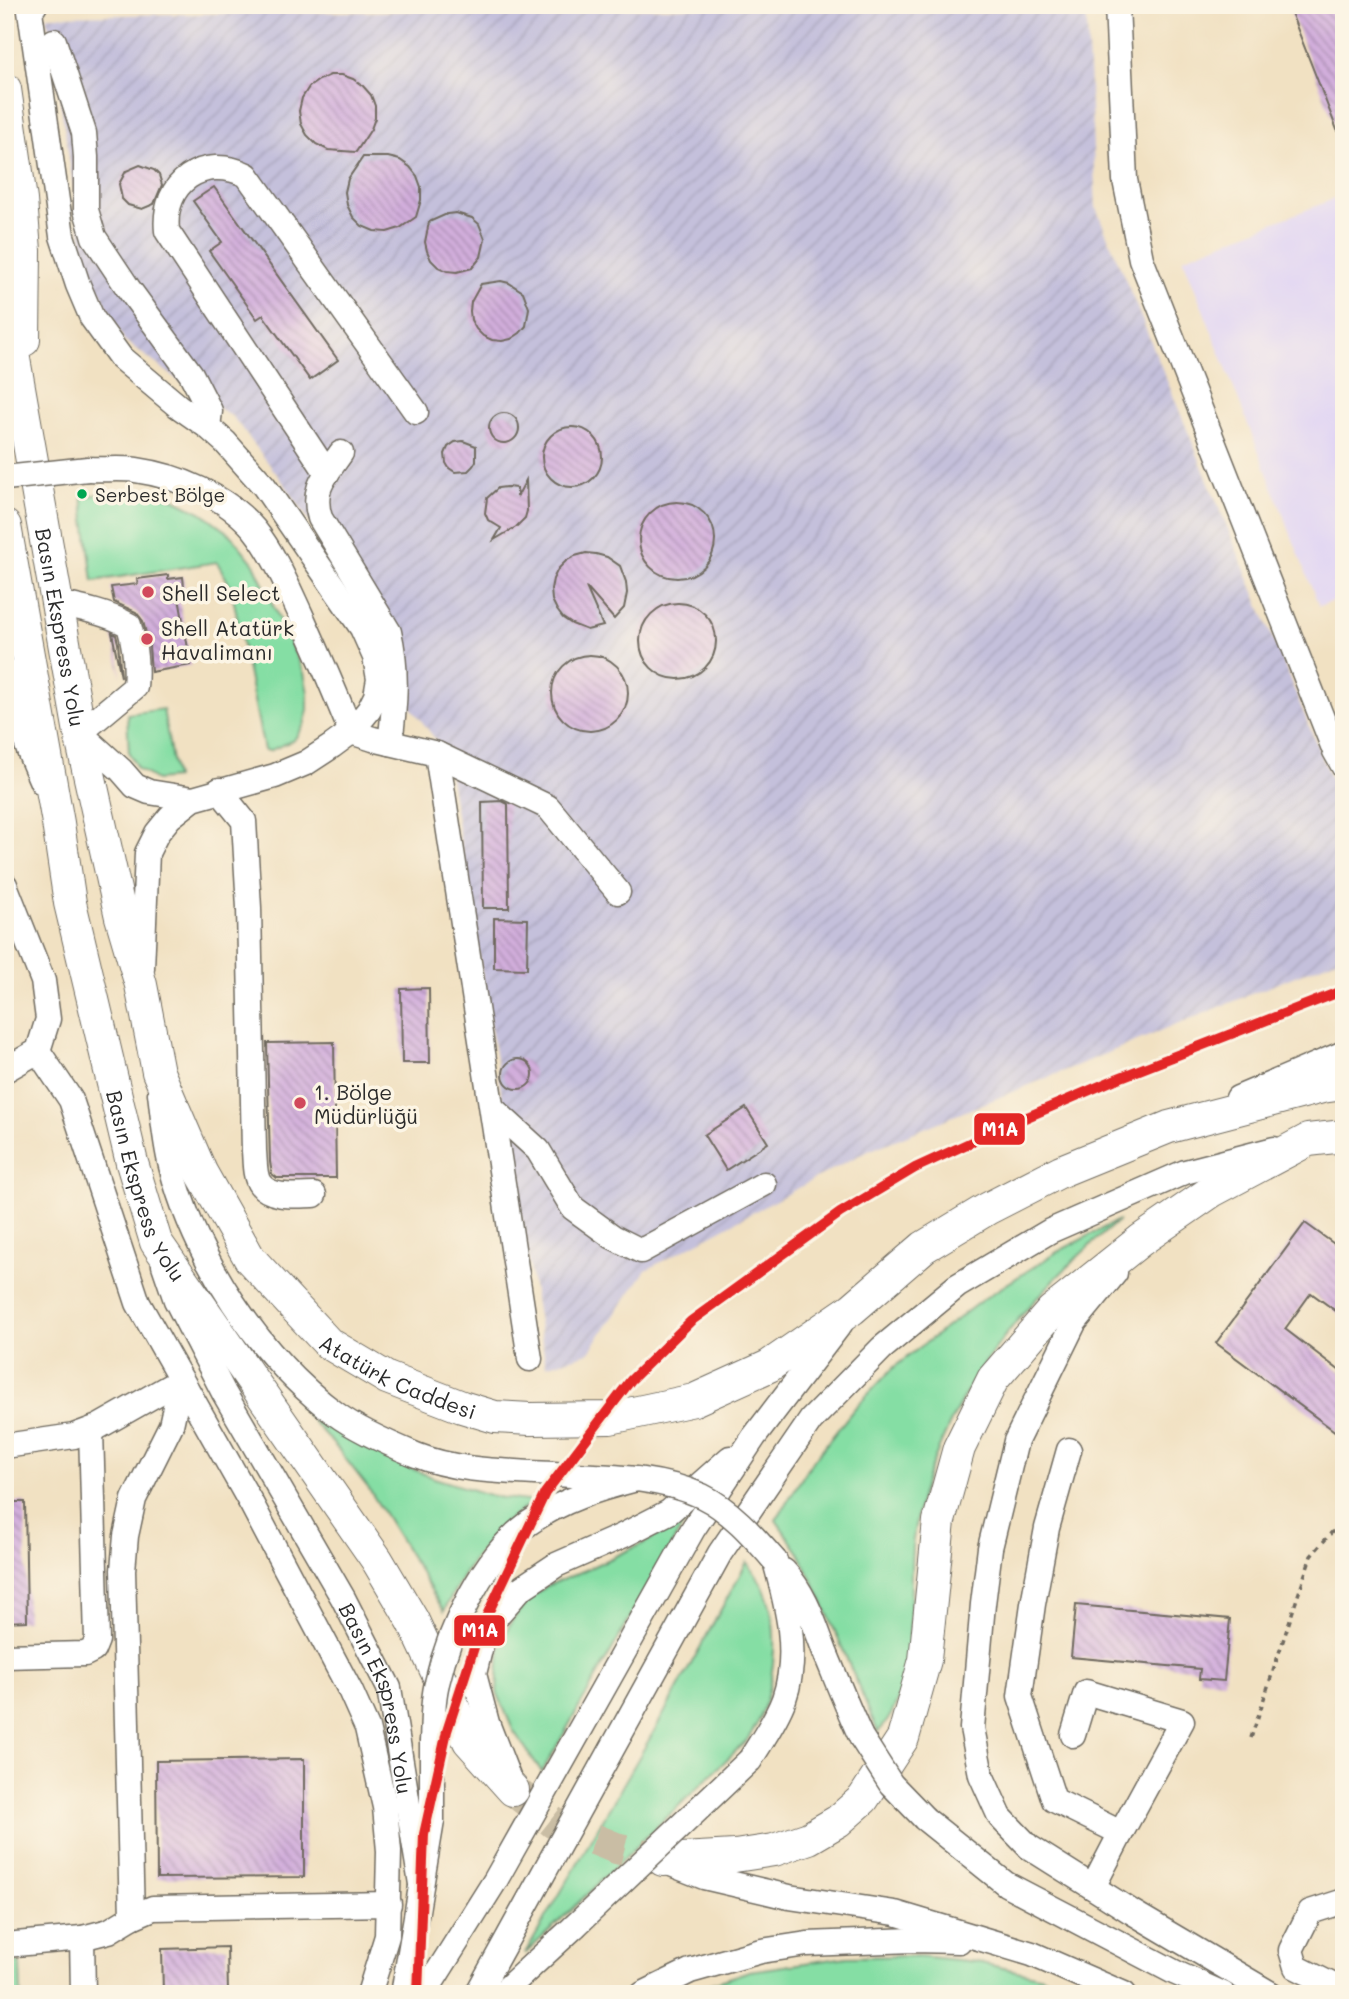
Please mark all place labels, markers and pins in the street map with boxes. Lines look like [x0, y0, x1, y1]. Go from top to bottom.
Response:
place label: Serbest Bölge [95, 482, 225, 507]
marker: Serbest Bölge [75, 487, 89, 501]
place label: Shell Select [162, 579, 281, 606]
marker: Shell Select [140, 584, 156, 600]
place label: Shell Atatürk Havalimanı [161, 614, 294, 665]
marker: Shell Atatürk Havalimanı [139, 631, 155, 647]
place label: 1. Bölge Müdürlüğü [314, 1078, 418, 1129]
marker: 1. Bölge Müdürlüğü [292, 1095, 308, 1111]

